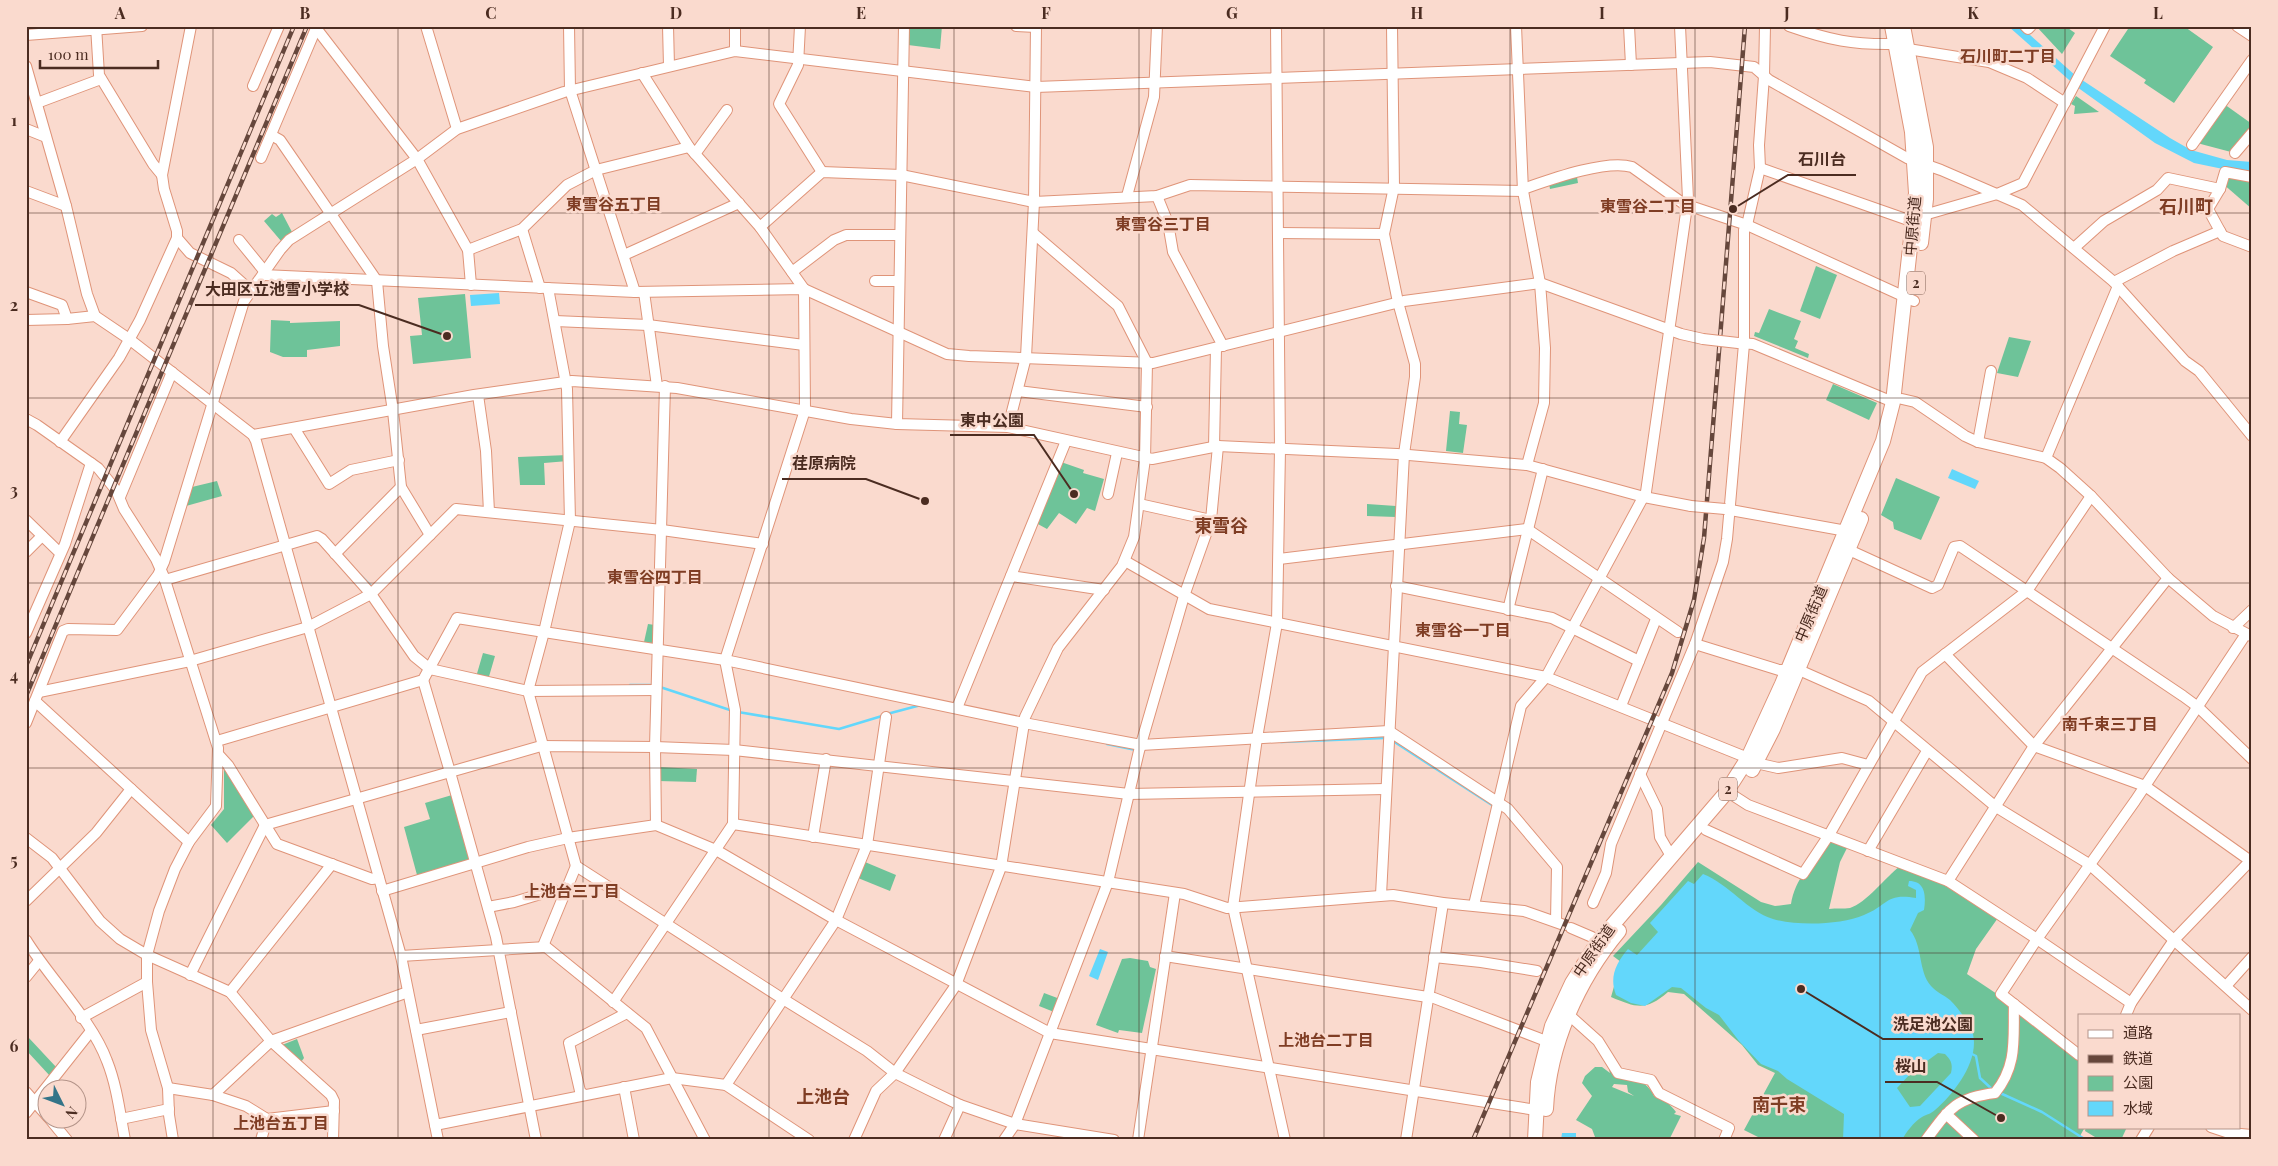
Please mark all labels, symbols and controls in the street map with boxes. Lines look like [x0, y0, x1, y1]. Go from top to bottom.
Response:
text: A [114, 2, 126, 23]
text: B [300, 2, 311, 23]
text: C [485, 2, 497, 23]
text: D [670, 2, 682, 23]
text: E [856, 2, 866, 23]
text: F [1041, 2, 1051, 23]
text: G [1226, 2, 1238, 23]
text: H [1411, 2, 1424, 23]
text: I [1599, 2, 1605, 23]
text: J [1783, 2, 1790, 23]
text: K [1967, 2, 1979, 23]
text: L [2153, 2, 2163, 23]
scale bar [40, 38, 158, 70]
text: 100 m [48, 44, 89, 64]
district label: 石川町二丁目 [1960, 45, 2056, 66]
text: 1 [11, 109, 17, 130]
callout: 石川台 [1788, 144, 1856, 175]
text: 石川台 [1798, 148, 1846, 169]
district label: 東雪谷五丁目 [566, 193, 662, 214]
district label: 石川町 [2159, 194, 2213, 218]
district label: 東雪谷二丁目 [1600, 195, 1696, 216]
street label: 中原街道 [1899, 195, 1925, 257]
district label: 東雪谷三丁目 [1115, 213, 1211, 234]
road number: 2 [1907, 272, 1925, 294]
callout: 大田区立池雪小学校 [195, 274, 359, 305]
text: 大田区立池雪小学校 [205, 278, 349, 299]
text: 2 [10, 294, 18, 315]
callout: 東中公園 [950, 404, 1034, 435]
text: 東中公園 [960, 409, 1024, 430]
callout: 荏原病院 [782, 448, 866, 479]
text: 荏原病院 [792, 452, 856, 473]
text: 3 [10, 479, 18, 500]
district label: 東雪谷 [1194, 513, 1248, 537]
district label: 東雪谷四丁目 [607, 566, 703, 587]
street label: 中原街道 [1789, 582, 1831, 645]
district label: 東雪谷一丁目 [1415, 619, 1511, 640]
text: 4 [10, 664, 18, 685]
district label: 南千束三丁目 [2062, 713, 2158, 734]
road number: 2 [1719, 778, 1737, 801]
text: 5 [10, 849, 18, 870]
district label: 上池台三丁目 [524, 880, 620, 901]
street label: 中原街道 [1568, 920, 1619, 981]
callout: 洗足池公園 [1883, 1008, 1983, 1039]
text: 洗足池公園 [1893, 1013, 1973, 1034]
legend [2078, 1014, 2240, 1128]
text: 道路 [2123, 1022, 2153, 1042]
district label: 上池台二丁目 [1278, 1029, 1374, 1050]
text: 6 [10, 1035, 19, 1056]
text: 鉄道 [2123, 1048, 2153, 1068]
callout: 桜山 [1885, 1051, 1937, 1082]
text: 桜山 [1895, 1055, 1927, 1076]
text: 公園 [2123, 1072, 2153, 1092]
north arrow [38, 1078, 88, 1128]
district label: 上池台 [796, 1084, 850, 1108]
district label: 南千束 [1752, 1092, 1806, 1116]
text: 水域 [2123, 1098, 2153, 1118]
text: N [62, 1103, 82, 1123]
district label: 上池台五丁目 [233, 1112, 329, 1133]

